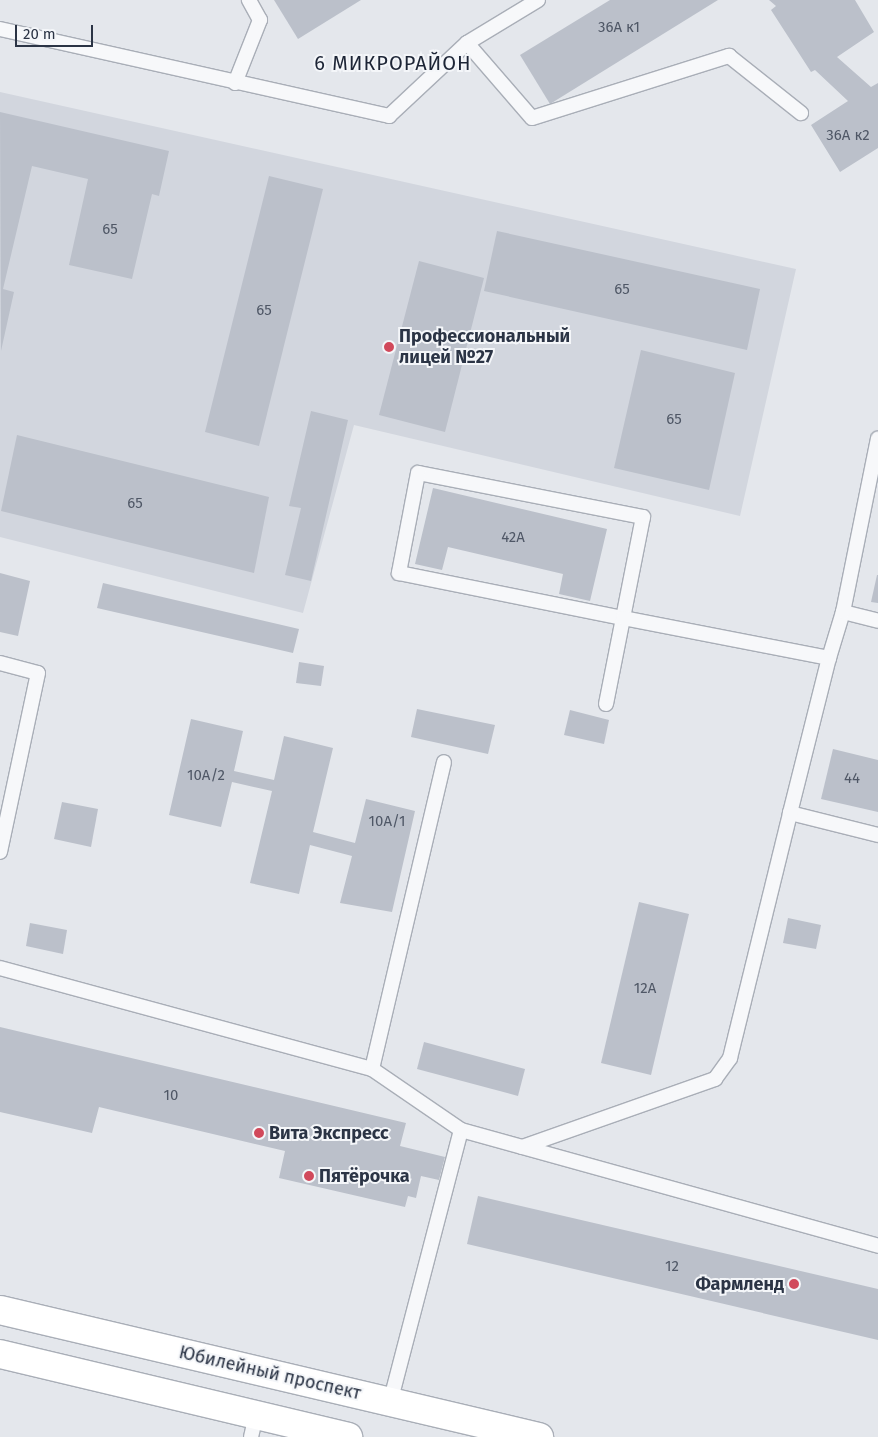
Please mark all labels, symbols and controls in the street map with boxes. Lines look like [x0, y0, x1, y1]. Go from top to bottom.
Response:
scale bar [18, 15, 95, 47]
house number: 36А к1 [598, 19, 640, 37]
text: 20 m [23, 25, 56, 43]
district label: 6 МИКРОРАЙОН [313, 51, 473, 75]
house number: 36А к2 [826, 127, 870, 145]
house number: 65 [102, 221, 118, 239]
house number: 65 [614, 281, 630, 299]
house number: 65 [256, 302, 272, 320]
place label: Профессиональный лицей №27 [399, 326, 570, 368]
marker: Профессиональный лицей №27 [383, 341, 395, 353]
house number: 65 [666, 411, 682, 429]
house number: 65 [127, 495, 143, 513]
house number: 42А [501, 529, 525, 547]
house number: 10А/2 [187, 767, 225, 785]
house number: 44 [844, 770, 860, 788]
house number: 10А/1 [369, 813, 405, 831]
house number: 12А [634, 980, 656, 998]
house number: 10 [164, 1087, 178, 1105]
place label: Вита Экспресс [269, 1122, 389, 1144]
marker: Вита Экспресс [253, 1127, 265, 1139]
place label: Пятёрочка [319, 1165, 410, 1187]
marker: Пятёрочка [303, 1170, 315, 1182]
house number: 12 [665, 1258, 679, 1276]
place label: Фармленд [695, 1273, 784, 1295]
marker: Фармленд [788, 1278, 800, 1290]
street label: Юбилейный проспект [177, 1342, 363, 1404]

